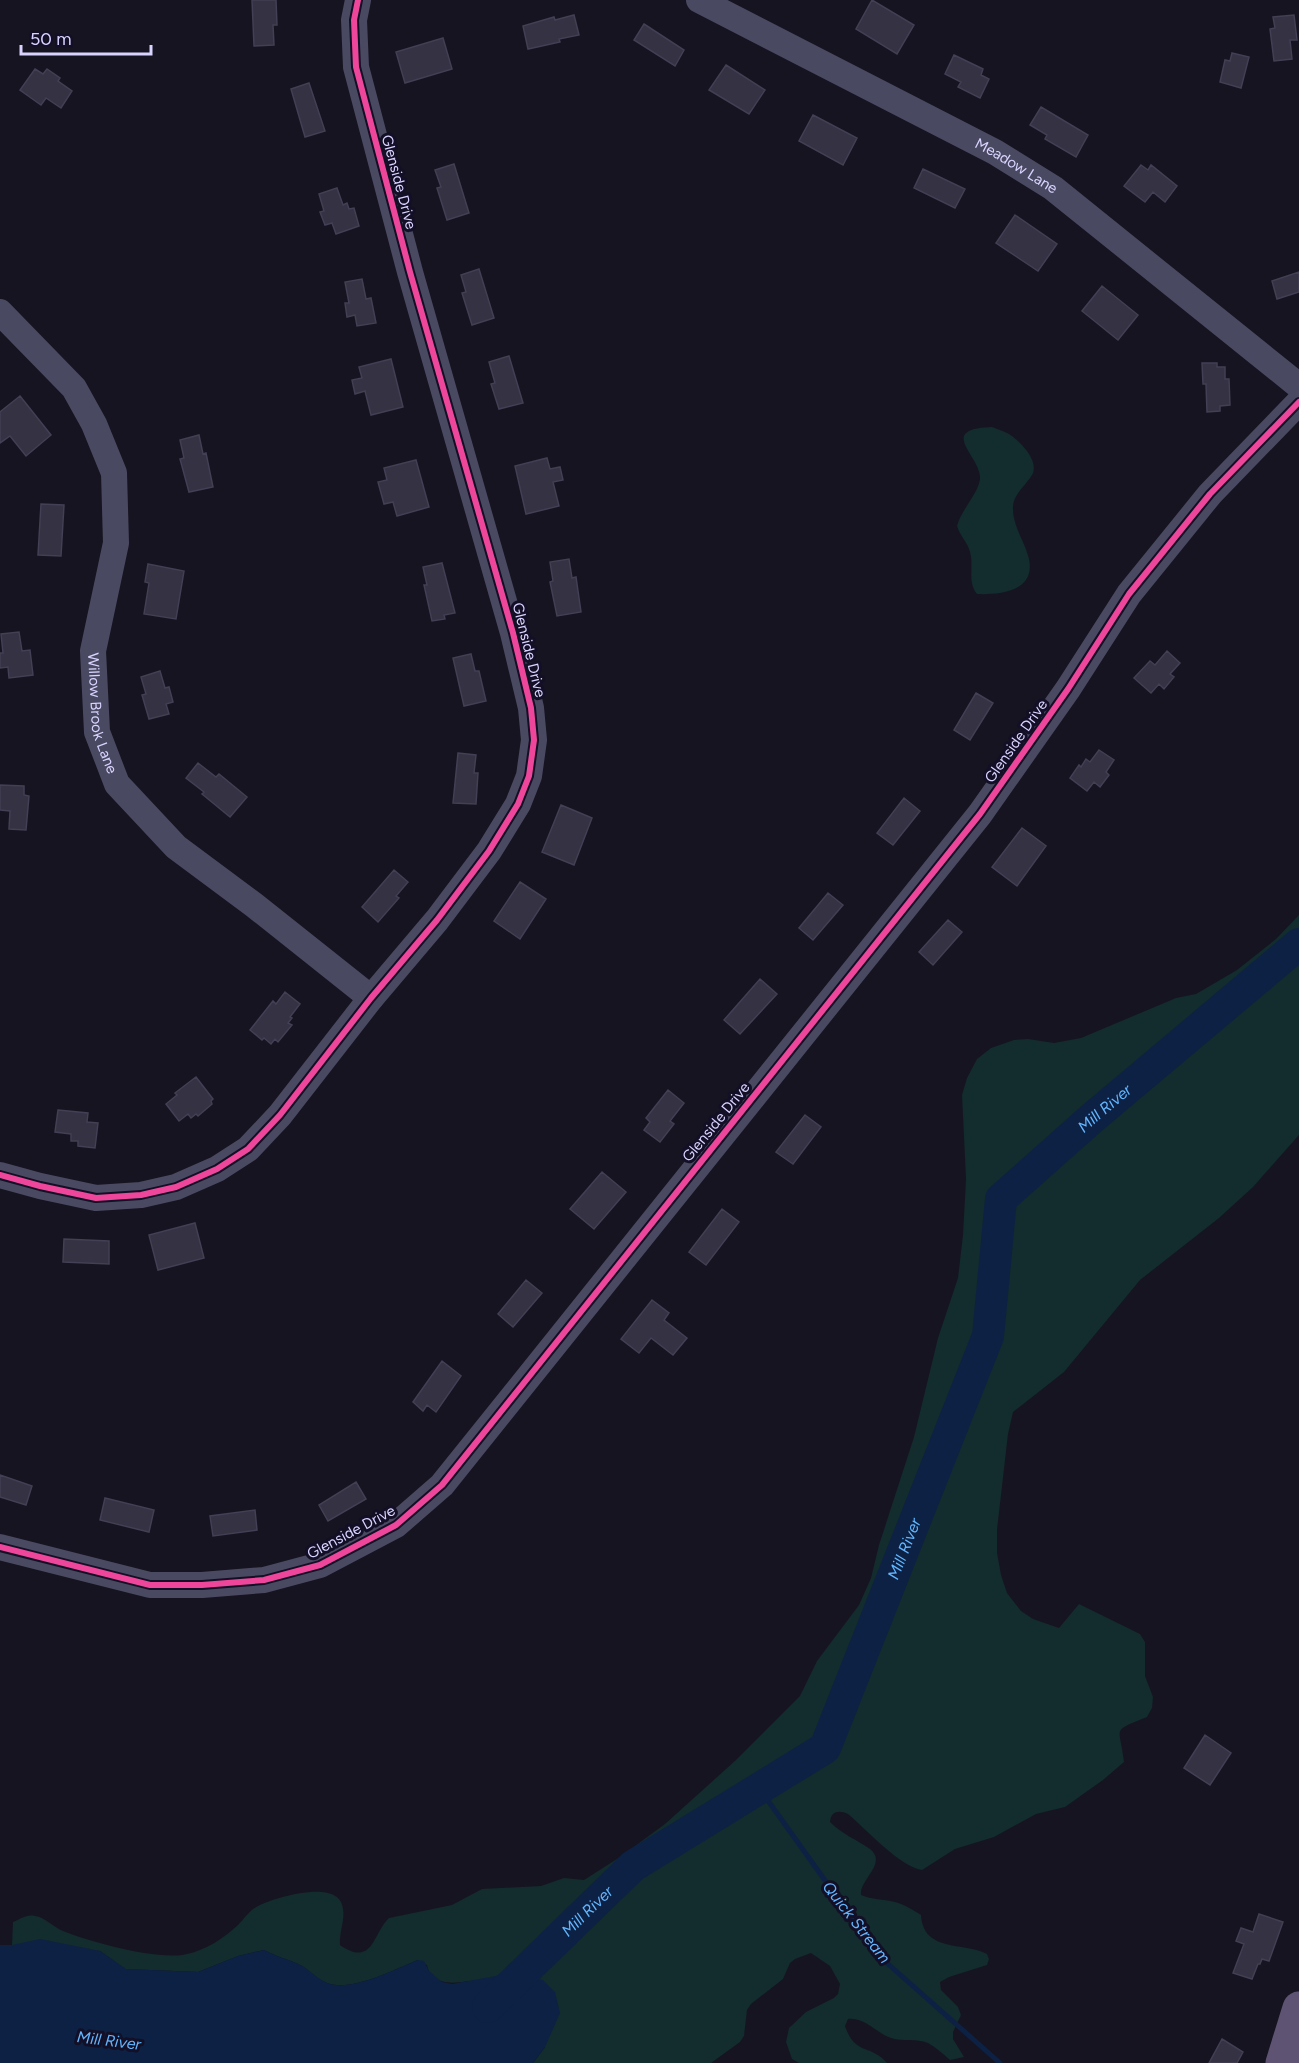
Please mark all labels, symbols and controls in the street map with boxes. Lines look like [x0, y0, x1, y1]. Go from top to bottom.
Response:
scale bar [21, 18, 152, 56]
text: 50 m [30, 28, 72, 50]
street label: Glenside Drive [378, 133, 420, 231]
street label: Meadow Lane [972, 134, 1061, 198]
street label: Glenside Drive [509, 601, 549, 699]
street label: Willow Brook Lane [84, 652, 121, 776]
street label: Glenside Drive [981, 696, 1051, 786]
street label: Glenside Drive [678, 1079, 754, 1165]
water label: Mill River [1074, 1080, 1136, 1136]
street label: Glenside Drive [304, 1501, 398, 1563]
water label: Mill River [884, 1515, 925, 1582]
water label: Quick Stream [819, 1878, 895, 1967]
water label: Mill River [558, 1881, 617, 1940]
water label: Mill River [76, 2027, 143, 2054]

